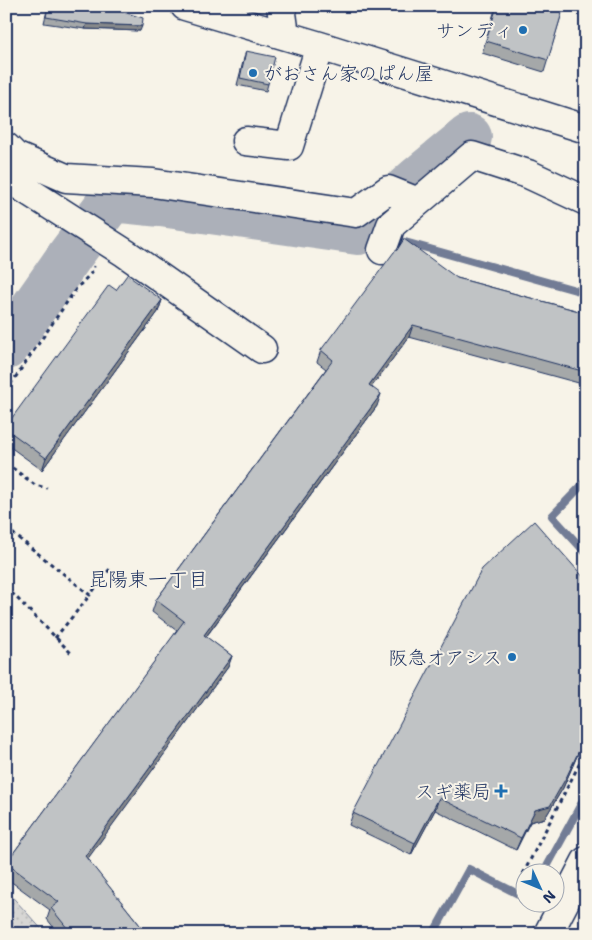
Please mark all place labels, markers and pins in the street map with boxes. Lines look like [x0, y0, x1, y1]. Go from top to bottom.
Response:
place label: サンディ [436, 18, 513, 43]
marker: サンディ [517, 24, 529, 36]
place label: がおさん家のぱん屋 [263, 61, 434, 86]
marker: がおさん家のぱん屋 [247, 67, 259, 79]
place label: 阪急オアシス [388, 645, 502, 670]
marker: 阪急オアシス [506, 651, 518, 663]
place label: スギ薬局 [415, 779, 491, 804]
marker: スギ薬局 [495, 785, 507, 797]

